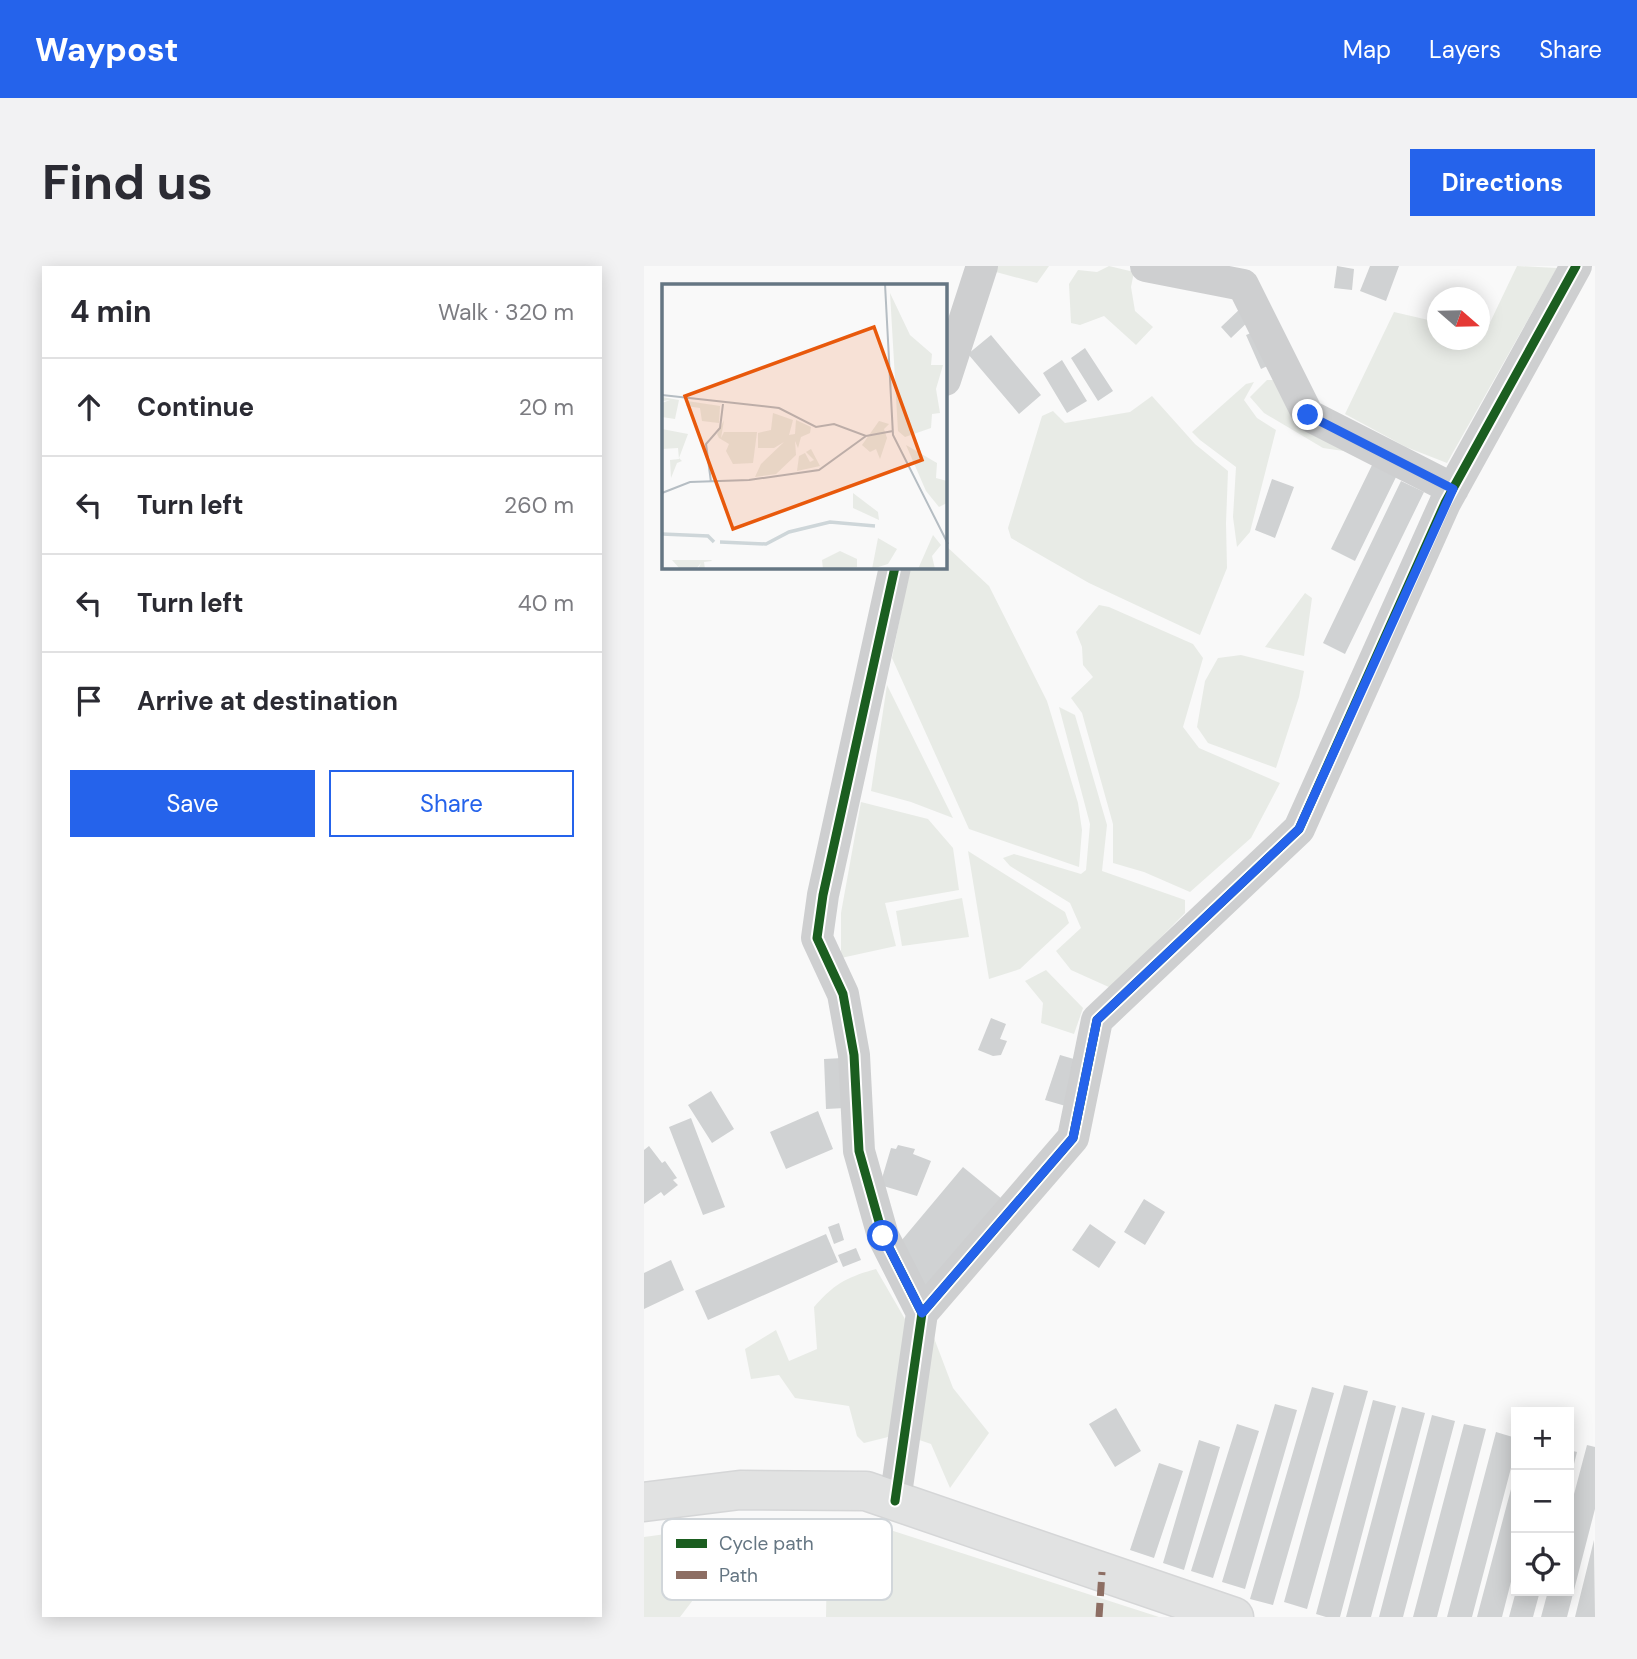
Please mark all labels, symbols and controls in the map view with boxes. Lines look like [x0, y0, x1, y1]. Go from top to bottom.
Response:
text: Waypost [35, 28, 178, 71]
text: Map [1343, 34, 1391, 65]
text: Layers [1429, 34, 1501, 65]
text: Share [1539, 34, 1602, 65]
button: Directions [1410, 149, 1595, 216]
text: Find us [42, 150, 213, 214]
inset map [662, 284, 947, 569]
north arrow [1427, 287, 1490, 350]
text: 4 min [70, 292, 152, 331]
text: Walk · 320 m [438, 297, 574, 327]
icon: ahead [70, 388, 108, 426]
text: Continue [137, 390, 254, 424]
text: 20 m [519, 392, 574, 422]
route end [1292, 399, 1323, 430]
icon: left [70, 486, 108, 524]
text: Turn left [137, 488, 244, 522]
text: 260 m [504, 490, 574, 520]
icon: left [70, 584, 108, 622]
text: Turn left [137, 586, 244, 620]
text: 40 m [518, 588, 574, 618]
icon: arrive [70, 682, 108, 720]
text: Arrive at destination [137, 684, 398, 718]
button: Save [70, 770, 315, 837]
button: Share [329, 770, 574, 837]
route start [867, 1220, 898, 1251]
map controls [1511, 1407, 1574, 1596]
button: + [1511, 1407, 1574, 1470]
button: − [1511, 1470, 1574, 1533]
legend [662, 1519, 892, 1600]
text: Cycle path [719, 1531, 814, 1556]
button: locate [1511, 1533, 1574, 1596]
text: Path [719, 1563, 758, 1588]

